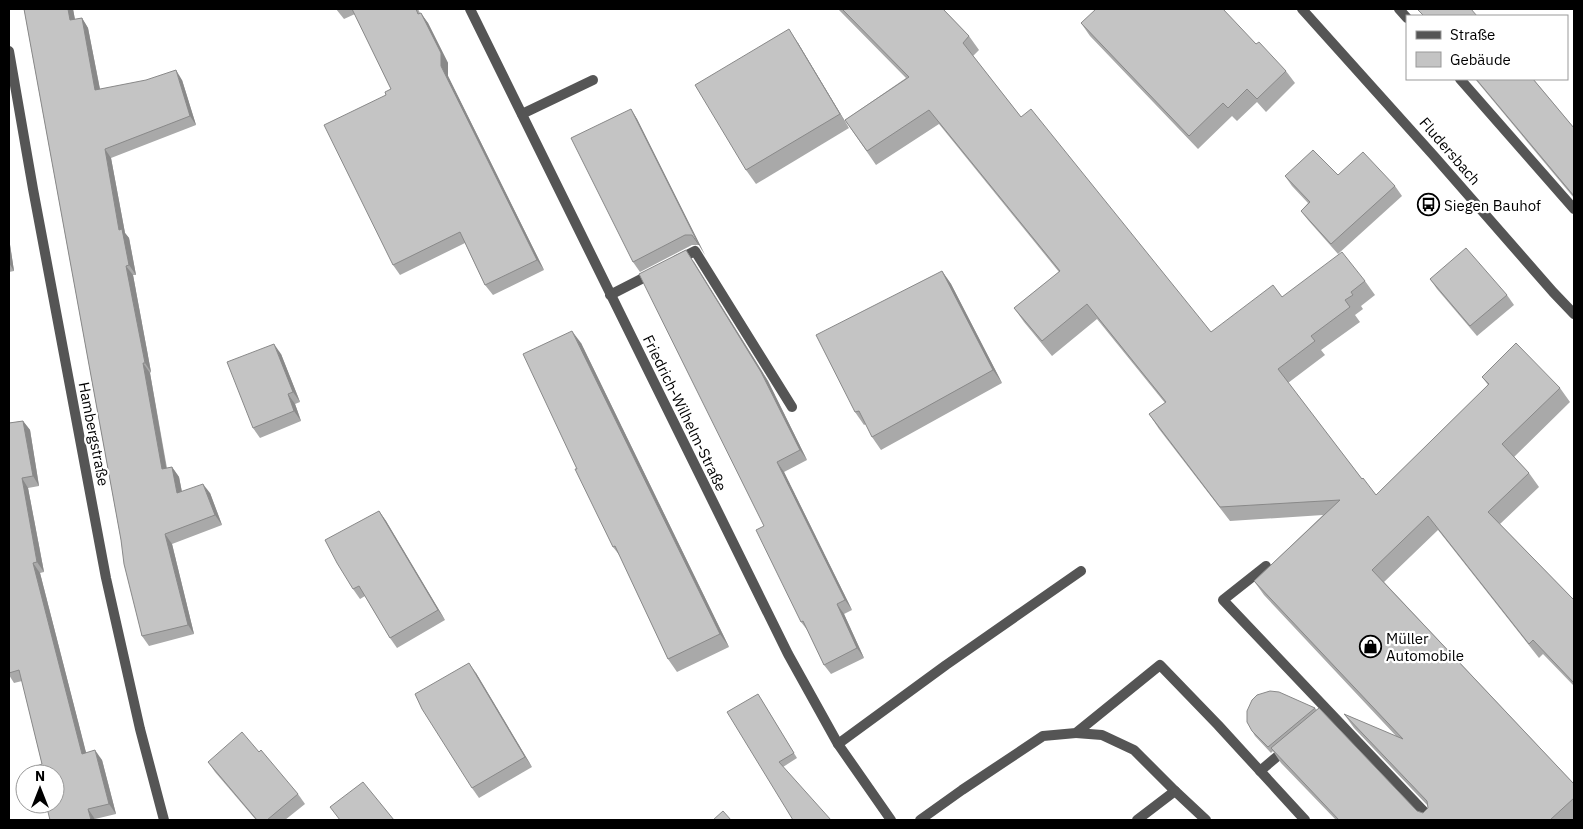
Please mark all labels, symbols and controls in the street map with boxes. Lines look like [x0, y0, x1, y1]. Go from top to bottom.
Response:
legend [1406, 15, 1568, 80]
text: Straße [1450, 25, 1495, 44]
text: Gebäude [1450, 50, 1511, 69]
street label: Fludersbach [1415, 113, 1485, 189]
bus stop icon: Siegen Bauhof [1416, 193, 1440, 217]
place label: Siegen Bauhof [1444, 196, 1541, 215]
street label: Friedrich-Wilhelm-Straße [639, 332, 731, 494]
street label: Hambergstraße [75, 380, 113, 488]
place label: Müller Automobile [1386, 629, 1464, 665]
shop icon: Müller Automobile [1358, 635, 1382, 659]
north arrow [15, 764, 65, 814]
text: N [35, 767, 45, 785]

